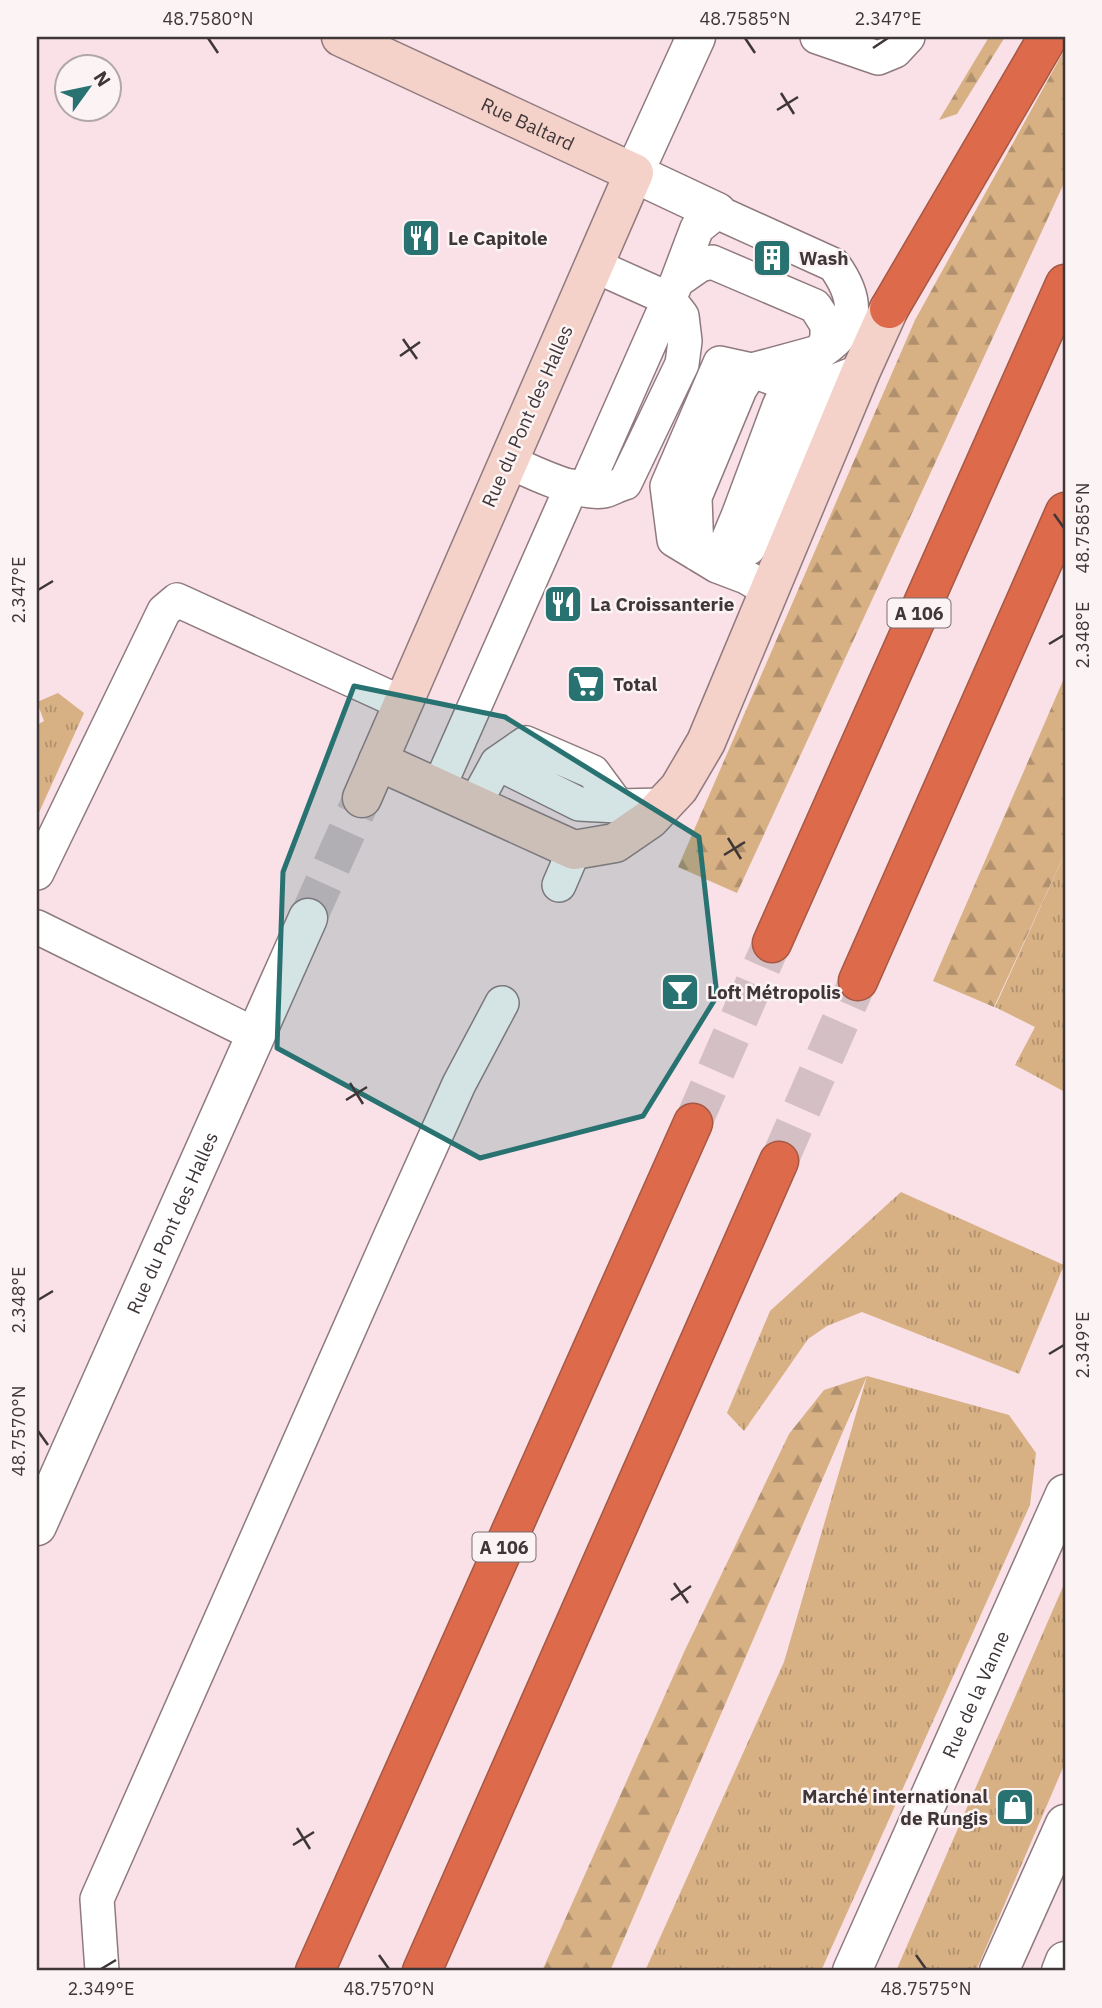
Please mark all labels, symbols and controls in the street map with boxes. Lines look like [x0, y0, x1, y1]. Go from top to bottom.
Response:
text: 48.7580°N [163, 7, 253, 30]
text: 48.7585°N [700, 7, 790, 30]
text: 2.347°E [854, 7, 922, 30]
north arrow [52, 52, 122, 122]
text: N [88, 66, 116, 91]
street label: Rue Baltard [477, 92, 578, 156]
restaurant icon: Le Capitole [400, 217, 442, 259]
place label: Le Capitole [448, 226, 548, 250]
building icon: Wash [751, 237, 793, 279]
place label: Wash [799, 246, 849, 270]
street label: Rue du Pont des Halles [476, 321, 578, 511]
text: 48.7585°N [1071, 483, 1094, 573]
text: 2.347°E [7, 556, 30, 624]
restaurant icon: La Croissanterie [542, 583, 584, 625]
place label: La Croissanterie [590, 592, 734, 616]
road number: A 106 [888, 598, 950, 628]
text: 2.348°E [1071, 601, 1094, 669]
supermarket icon: Total [565, 663, 607, 705]
place label: Total [613, 672, 658, 696]
bar icon: Loft Métropolis [659, 971, 701, 1013]
place label: Loft Métropolis [707, 980, 841, 1004]
street label: Rue du Pont des Halles [121, 1128, 223, 1317]
text: 2.348°E [7, 1266, 30, 1334]
text: 2.349°E [1071, 1311, 1094, 1379]
text: 48.7570°N [7, 1386, 30, 1476]
road number: A 106 [472, 1532, 536, 1562]
street label: Rue de la Vanne [937, 1627, 1014, 1762]
place label: Marché international de Rungis [802, 1784, 988, 1830]
shop icon: Marché international de Rungis [994, 1786, 1036, 1828]
text: 2.349°E [67, 1977, 135, 2000]
text: 48.7570°N [344, 1977, 434, 2000]
text: 48.7575°N [881, 1977, 971, 2000]

